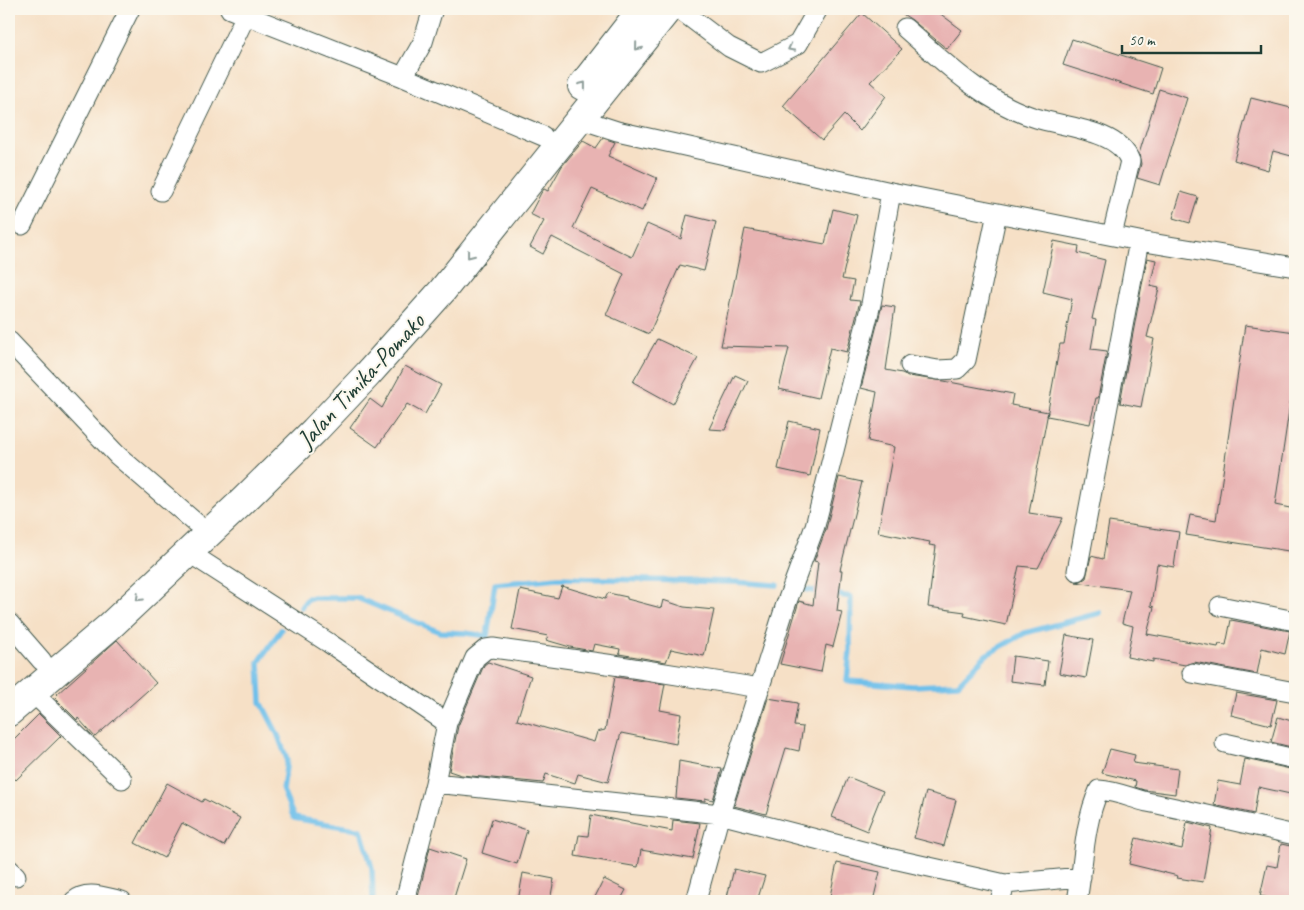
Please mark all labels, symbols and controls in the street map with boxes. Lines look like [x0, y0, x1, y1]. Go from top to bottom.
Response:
scale bar [1122, 22, 1260, 54]
text: 50 m [1129, 31, 1156, 50]
one-way arrow [635, 41, 643, 50]
one-way arrow [787, 42, 796, 52]
one-way arrow [578, 82, 586, 91]
one-way arrow [467, 249, 476, 259]
street label: Jalan Timika-Pomako [289, 305, 432, 456]
one-way arrow [135, 592, 144, 601]

